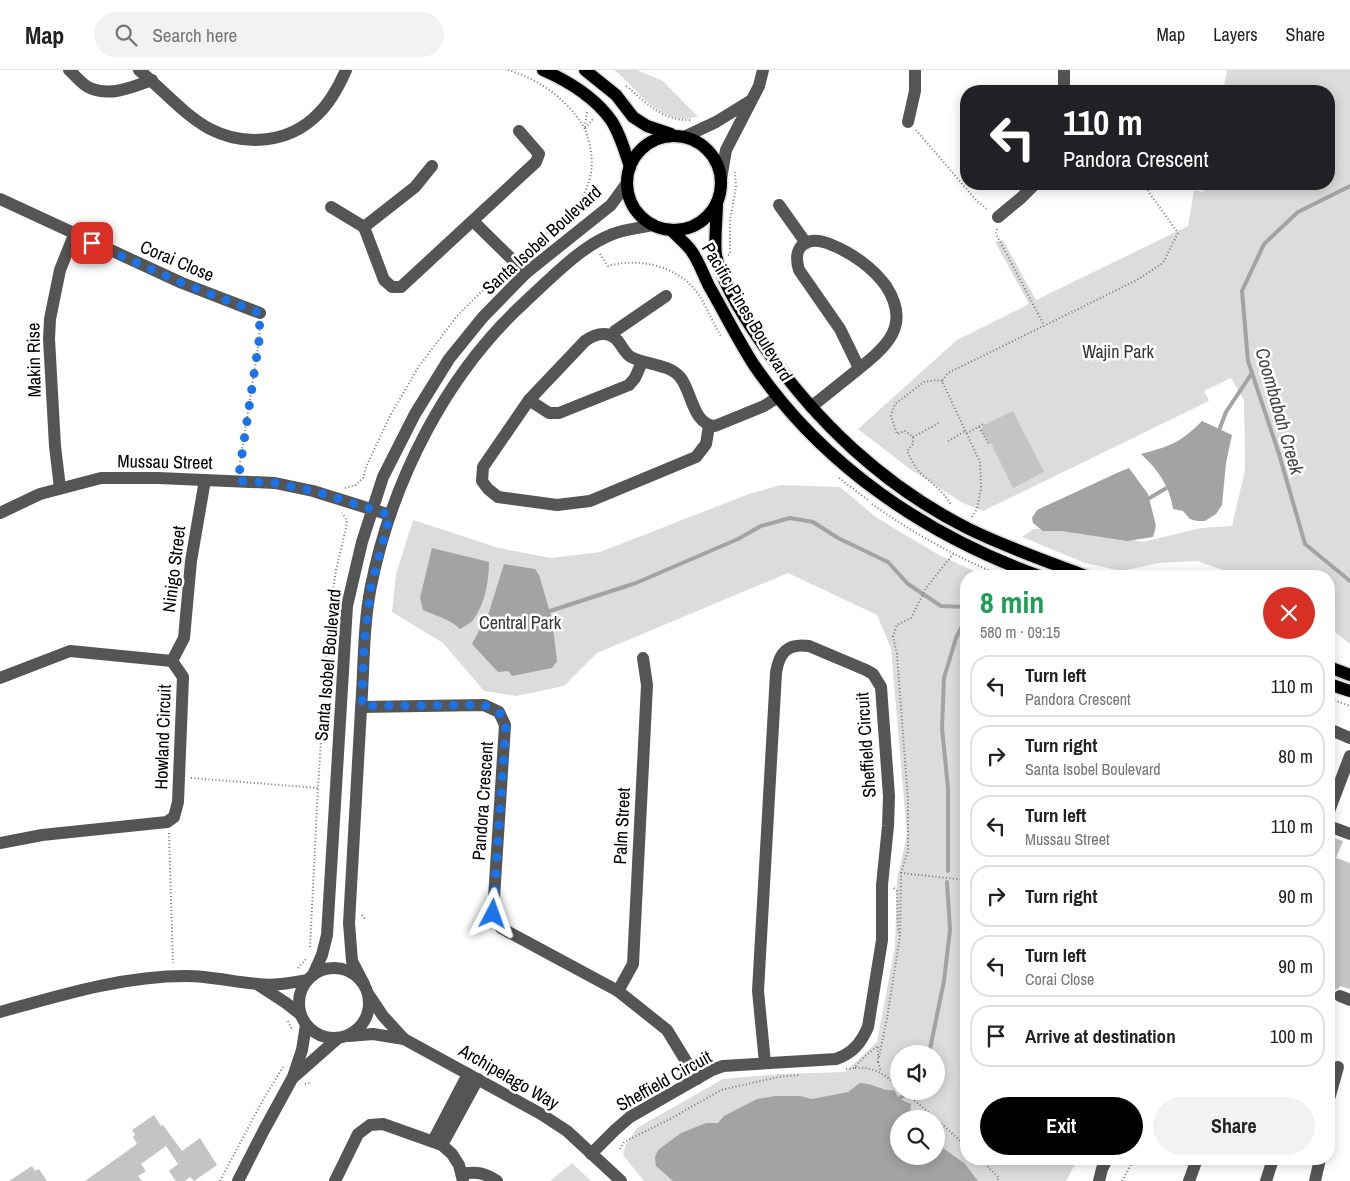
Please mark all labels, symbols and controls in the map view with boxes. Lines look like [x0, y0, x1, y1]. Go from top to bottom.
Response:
search box [94, 12, 444, 57]
text: Map [25, 19, 64, 51]
icon: search [112, 21, 140, 49]
text: Search here [152, 22, 237, 48]
text: Map [1157, 22, 1185, 47]
text: Layers [1213, 22, 1258, 47]
text: Share [1286, 22, 1325, 47]
text: 110 m [1063, 99, 1143, 146]
icon: left [980, 105, 1045, 170]
text: Pandora Crescent [1063, 144, 1208, 174]
street label: Santa Isobel Boulevard [477, 179, 607, 300]
pin [71, 222, 113, 264]
icon: arrive [78, 229, 106, 257]
street label: Corai Close [136, 234, 218, 287]
street label: Pacific Pines Boulevard [696, 238, 799, 386]
street label: Makin Rise [20, 322, 47, 398]
park label: Wajin Park [1082, 339, 1154, 364]
water label: Coombabah Creek [1249, 345, 1311, 479]
street label: Mussau Street [117, 448, 213, 475]
street label: Ninigo Street [156, 524, 191, 614]
text: 8 min [980, 582, 1044, 622]
button: close [1263, 587, 1315, 639]
street label: Santa Isobel Boulevard [308, 588, 347, 742]
park label: Central Park [479, 610, 562, 635]
text: 580 m · 09:15 [980, 621, 1060, 643]
text: Turn left [1025, 662, 1086, 688]
icon: left [982, 672, 1010, 700]
text: 110 m [1271, 673, 1313, 699]
street label: Howland Circuit [148, 684, 177, 790]
text: Pandora Crescent [1025, 688, 1131, 710]
street label: Sheffield Circuit [849, 691, 882, 799]
text: Turn right [1025, 732, 1097, 758]
street label: Pandora Crescent [466, 741, 499, 861]
icon: right [982, 742, 1010, 770]
text: 80 m [1278, 743, 1313, 769]
text: Santa Isobel Boulevard [1025, 758, 1161, 780]
street label: Palm Street [607, 787, 636, 865]
text: Turn left [1025, 802, 1086, 828]
icon: left [982, 812, 1010, 840]
text: 110 m [1271, 813, 1313, 839]
text: Mussau Street [1025, 828, 1110, 850]
icon: right [982, 882, 1010, 910]
text: Turn right [1025, 883, 1097, 909]
text: 90 m [1278, 883, 1313, 909]
position arrow [466, 887, 518, 939]
text: Turn left [1025, 942, 1086, 968]
icon: left [982, 952, 1010, 980]
text: 90 m [1278, 953, 1313, 979]
text: Corai Close [1025, 968, 1094, 990]
icon: arrive [982, 1022, 1010, 1050]
text: Arrive at destination [1025, 1023, 1176, 1049]
text: 100 m [1270, 1023, 1313, 1049]
street label: Archipelago Way [454, 1037, 564, 1116]
street label: Sheffield Circuit [612, 1044, 716, 1117]
map controls [890, 1045, 945, 1165]
button: sound [890, 1045, 945, 1100]
button: Exit [980, 1097, 1143, 1155]
button: Share [1153, 1097, 1315, 1155]
button: search [890, 1110, 945, 1165]

